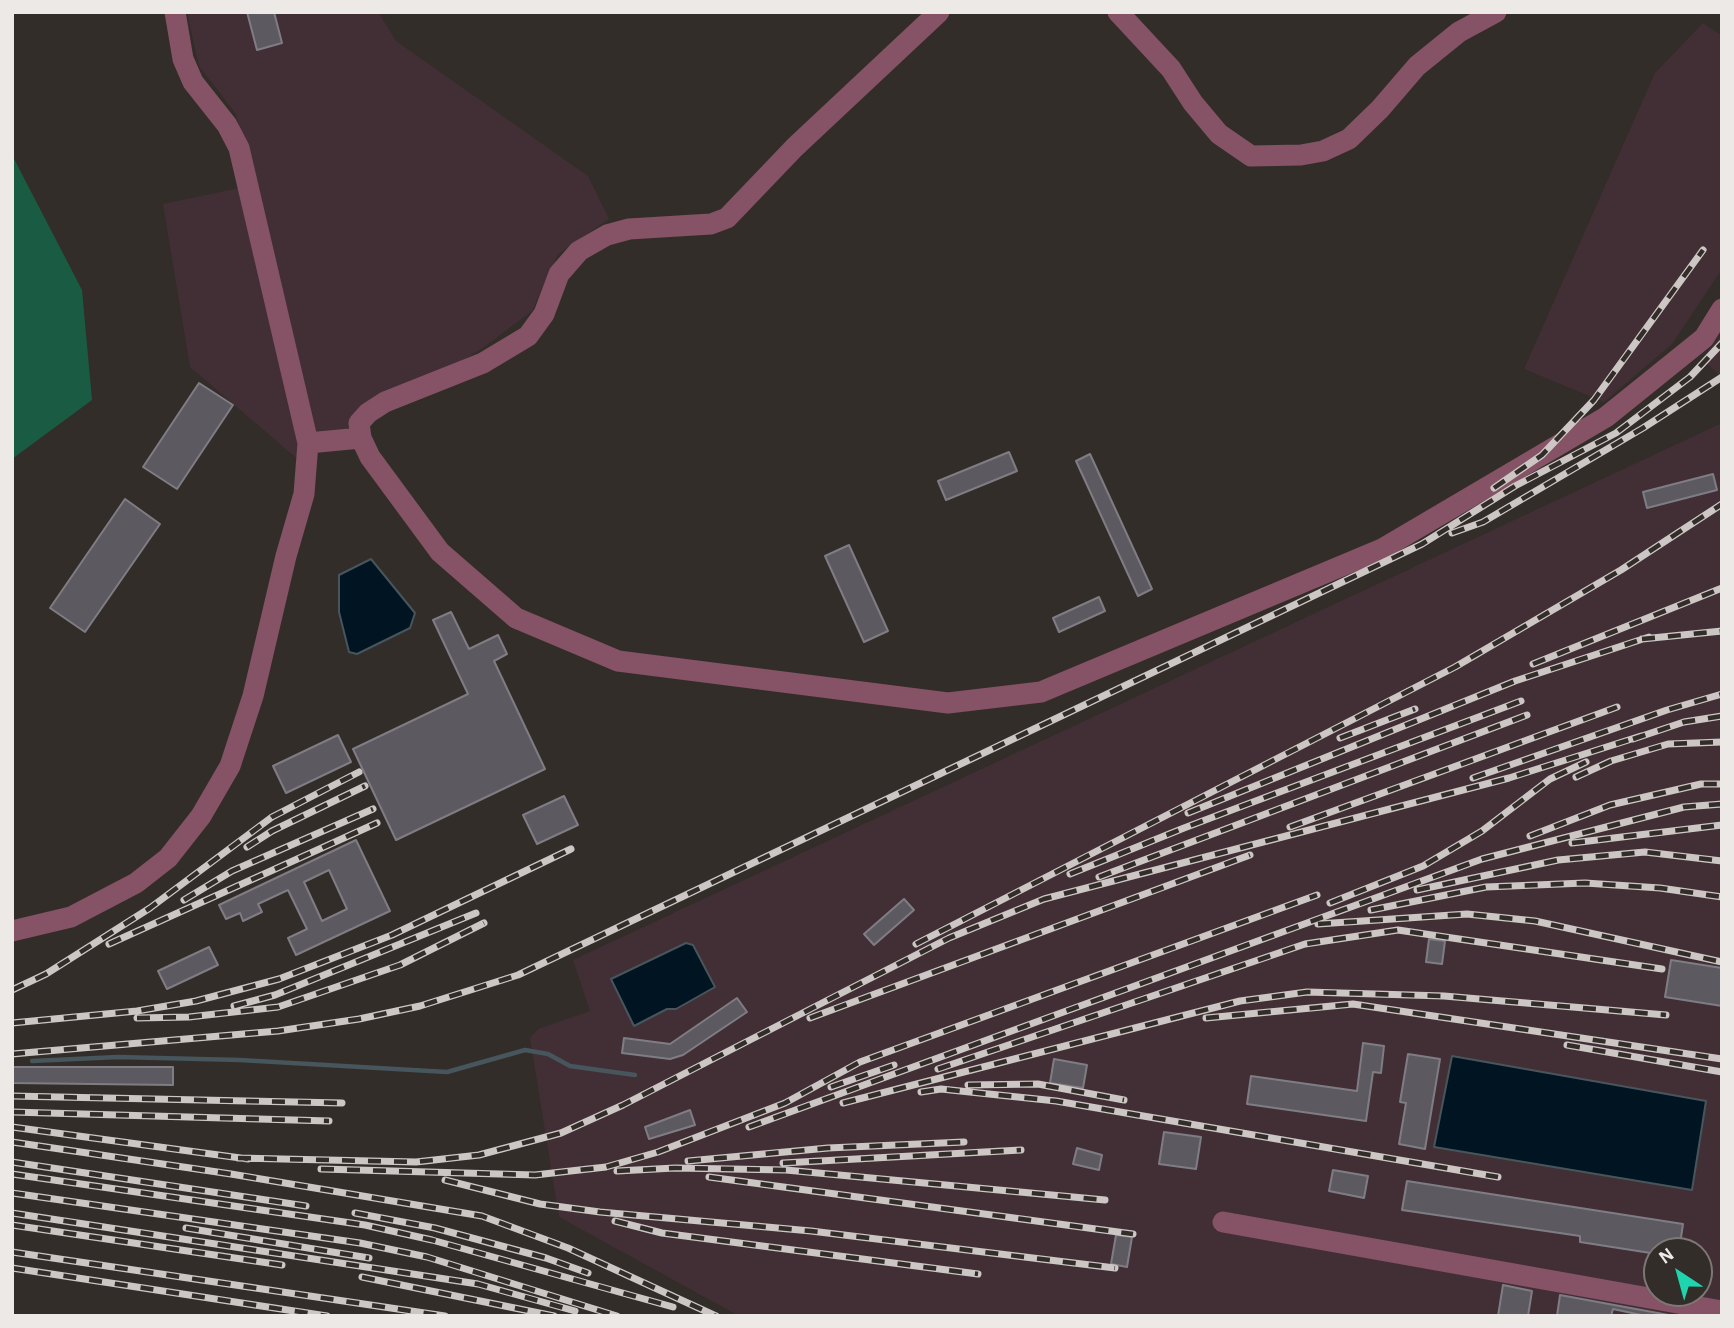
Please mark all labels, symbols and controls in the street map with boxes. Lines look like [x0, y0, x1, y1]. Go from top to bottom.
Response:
north arrow [1643, 1237, 1713, 1307]
text: N [1656, 1245, 1677, 1268]

